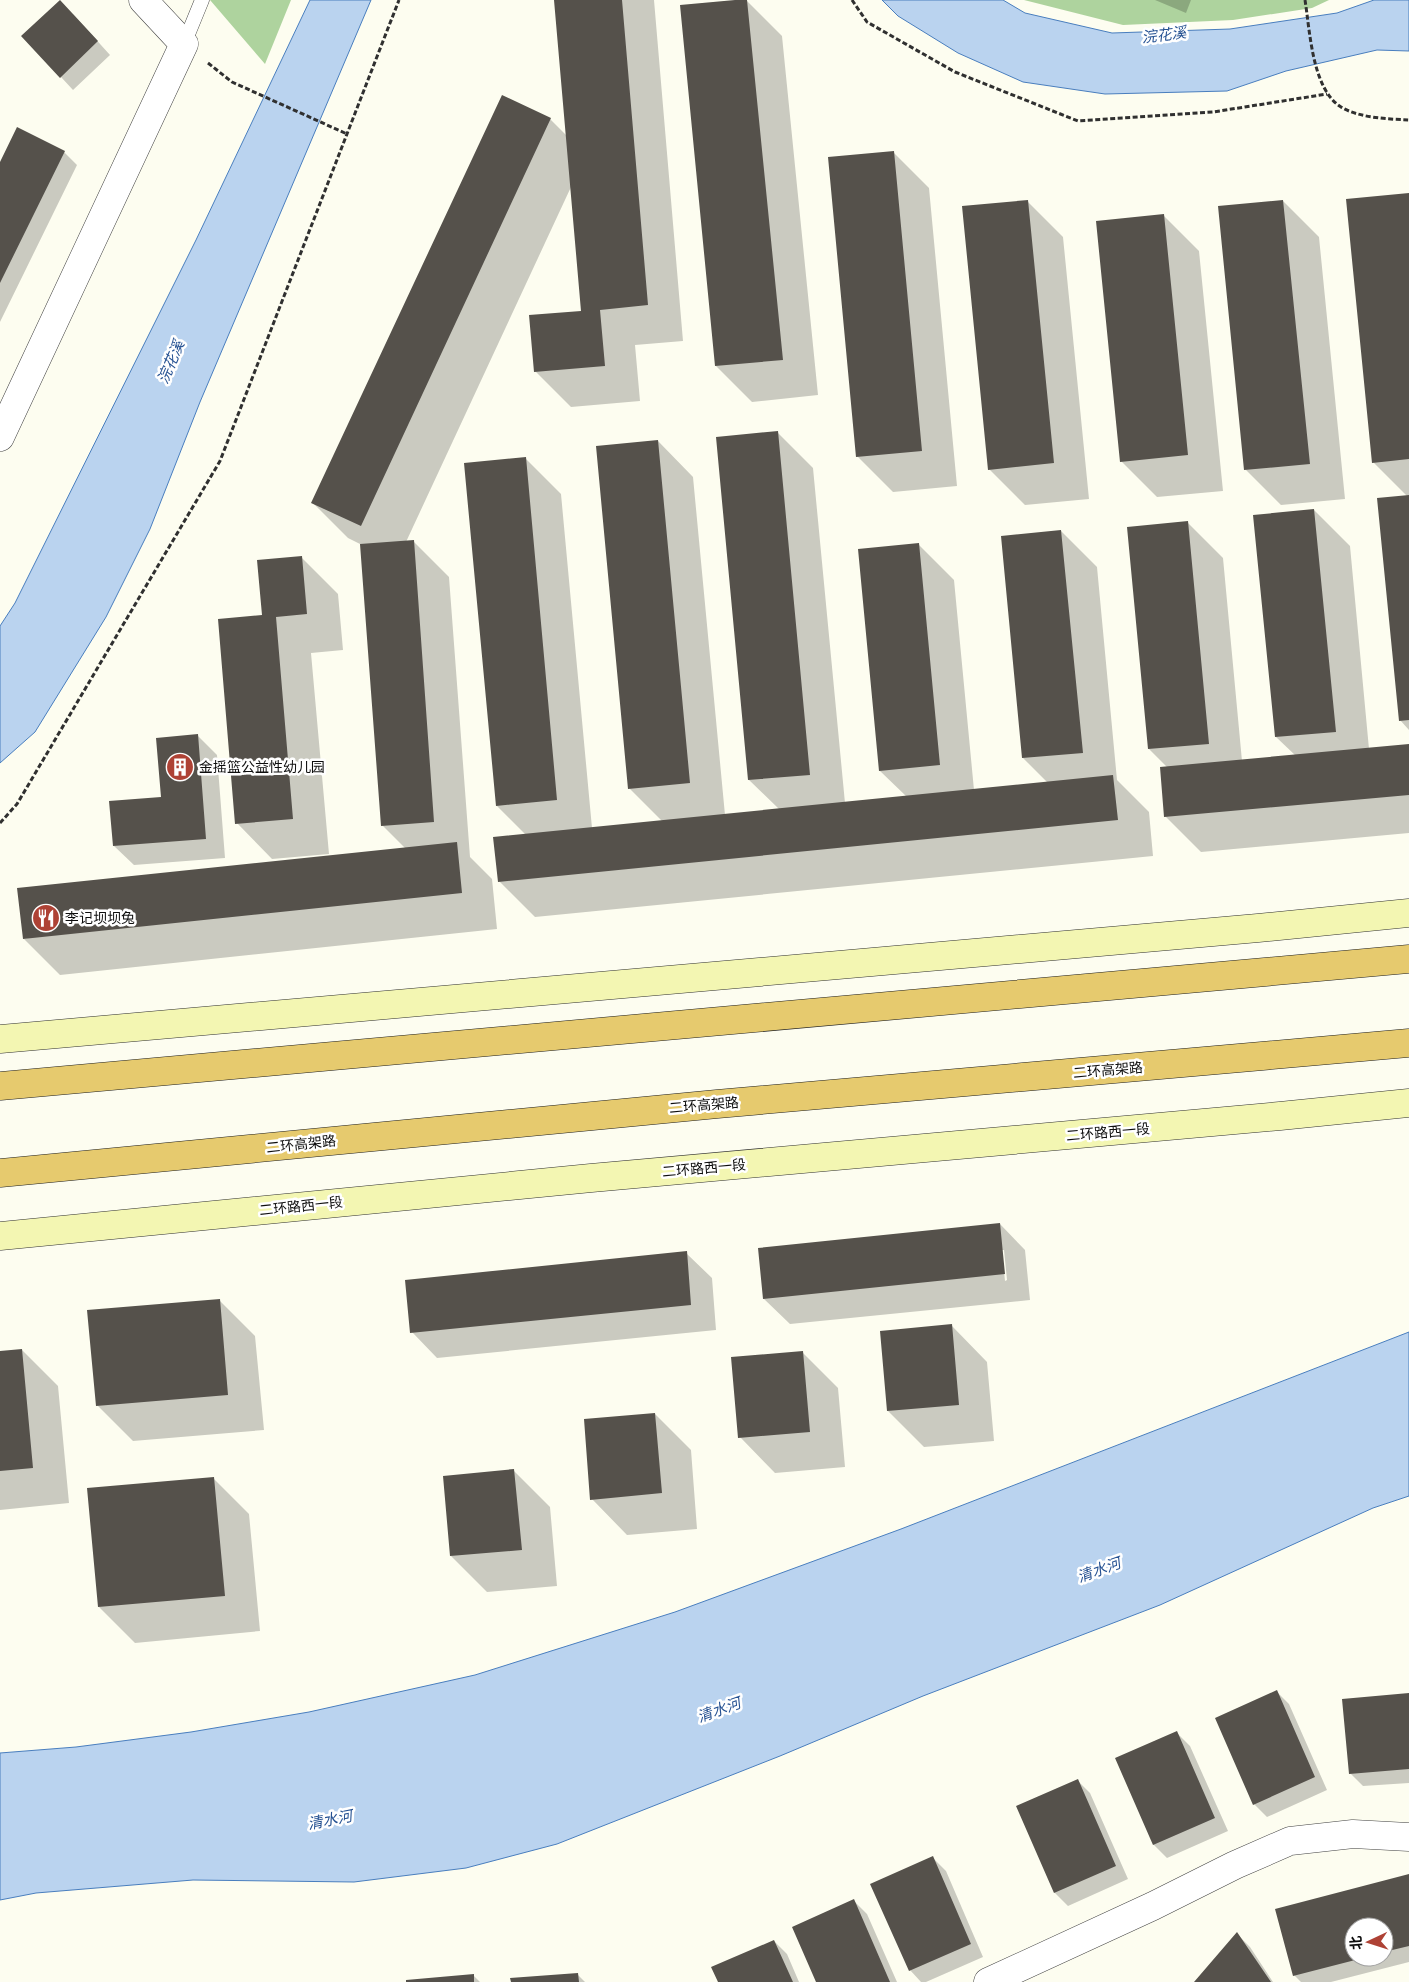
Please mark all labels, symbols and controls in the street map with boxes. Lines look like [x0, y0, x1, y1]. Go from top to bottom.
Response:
water label: 浣花溪 [1140, 22, 1189, 47]
water label: 浣花溪 [153, 336, 189, 386]
building icon: 金摇篮公益性幼儿园 [165, 752, 195, 782]
place label: 金摇篮公益性幼儿园 [199, 758, 325, 776]
restaurant icon: 李记坝坝兔 [31, 903, 61, 933]
place label: 李记坝坝兔 [65, 909, 135, 927]
street label: 二环高架路 [1072, 1058, 1144, 1082]
street label: 二环高架路 [668, 1093, 740, 1117]
street label: 二环路西一段 [1065, 1119, 1151, 1145]
street label: 二环高架路 [265, 1131, 337, 1157]
street label: 二环路西一段 [661, 1155, 747, 1181]
street label: 二环路西一段 [258, 1193, 344, 1219]
water label: 清水河 [1074, 1552, 1126, 1586]
water label: 清水河 [694, 1692, 746, 1726]
water label: 清水河 [306, 1805, 357, 1833]
north arrow [1344, 1917, 1394, 1967]
text: 北 [1347, 1935, 1365, 1951]

